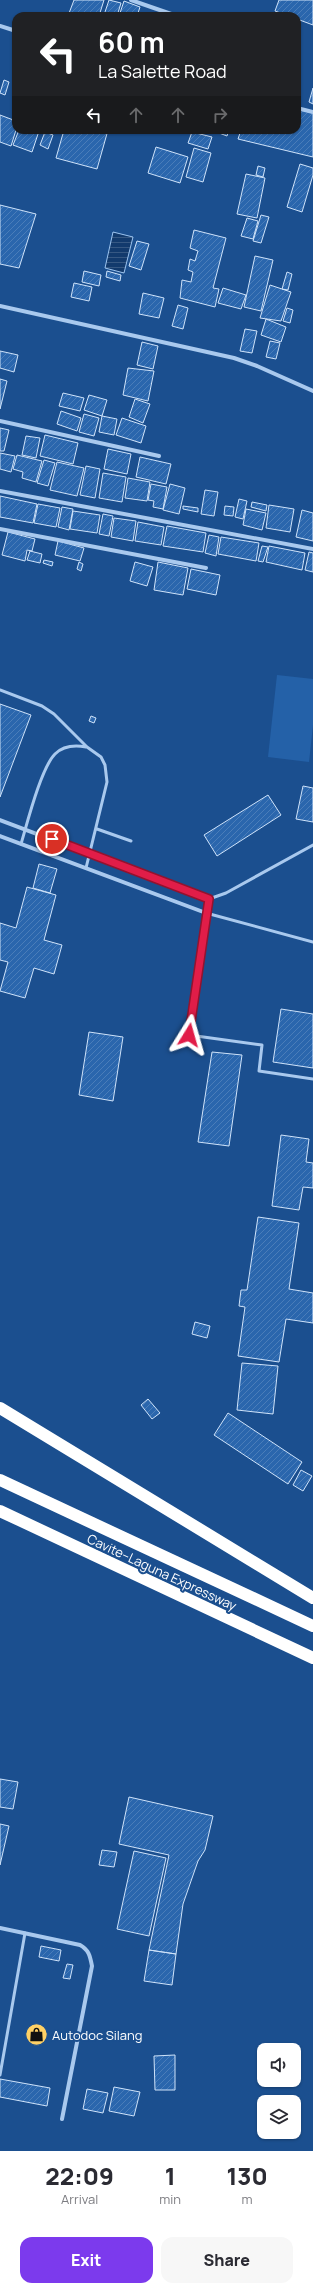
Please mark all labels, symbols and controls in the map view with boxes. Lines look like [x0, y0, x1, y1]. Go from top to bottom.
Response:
text: 60 m [98, 23, 165, 61]
icon: left [32, 28, 84, 80]
text: La Salette Road [98, 59, 227, 83]
icon: left [83, 104, 105, 126]
icon: ahead [125, 104, 147, 126]
icon: ahead [167, 104, 189, 126]
icon: right [209, 104, 231, 126]
pin [35, 822, 69, 856]
icon: arrive [41, 828, 63, 850]
position arrow [168, 1014, 210, 1056]
street label: Cavite–Laguna Expressway [84, 1529, 240, 1615]
shop icon: Autodoc Silang [23, 2022, 49, 2048]
place label: Autodoc Silang [52, 2026, 143, 2044]
map controls [257, 2043, 301, 2139]
button: sound [257, 2043, 301, 2087]
button: layers [257, 2095, 301, 2139]
text: 22:09 [45, 2159, 114, 2192]
text: 1 [165, 2159, 176, 2192]
text: 130 [226, 2159, 268, 2192]
text: Arrival [61, 2190, 98, 2208]
text: min [159, 2190, 181, 2208]
text: m [242, 2190, 253, 2208]
button: Exit [20, 2237, 153, 2283]
button: Share [161, 2237, 293, 2283]

